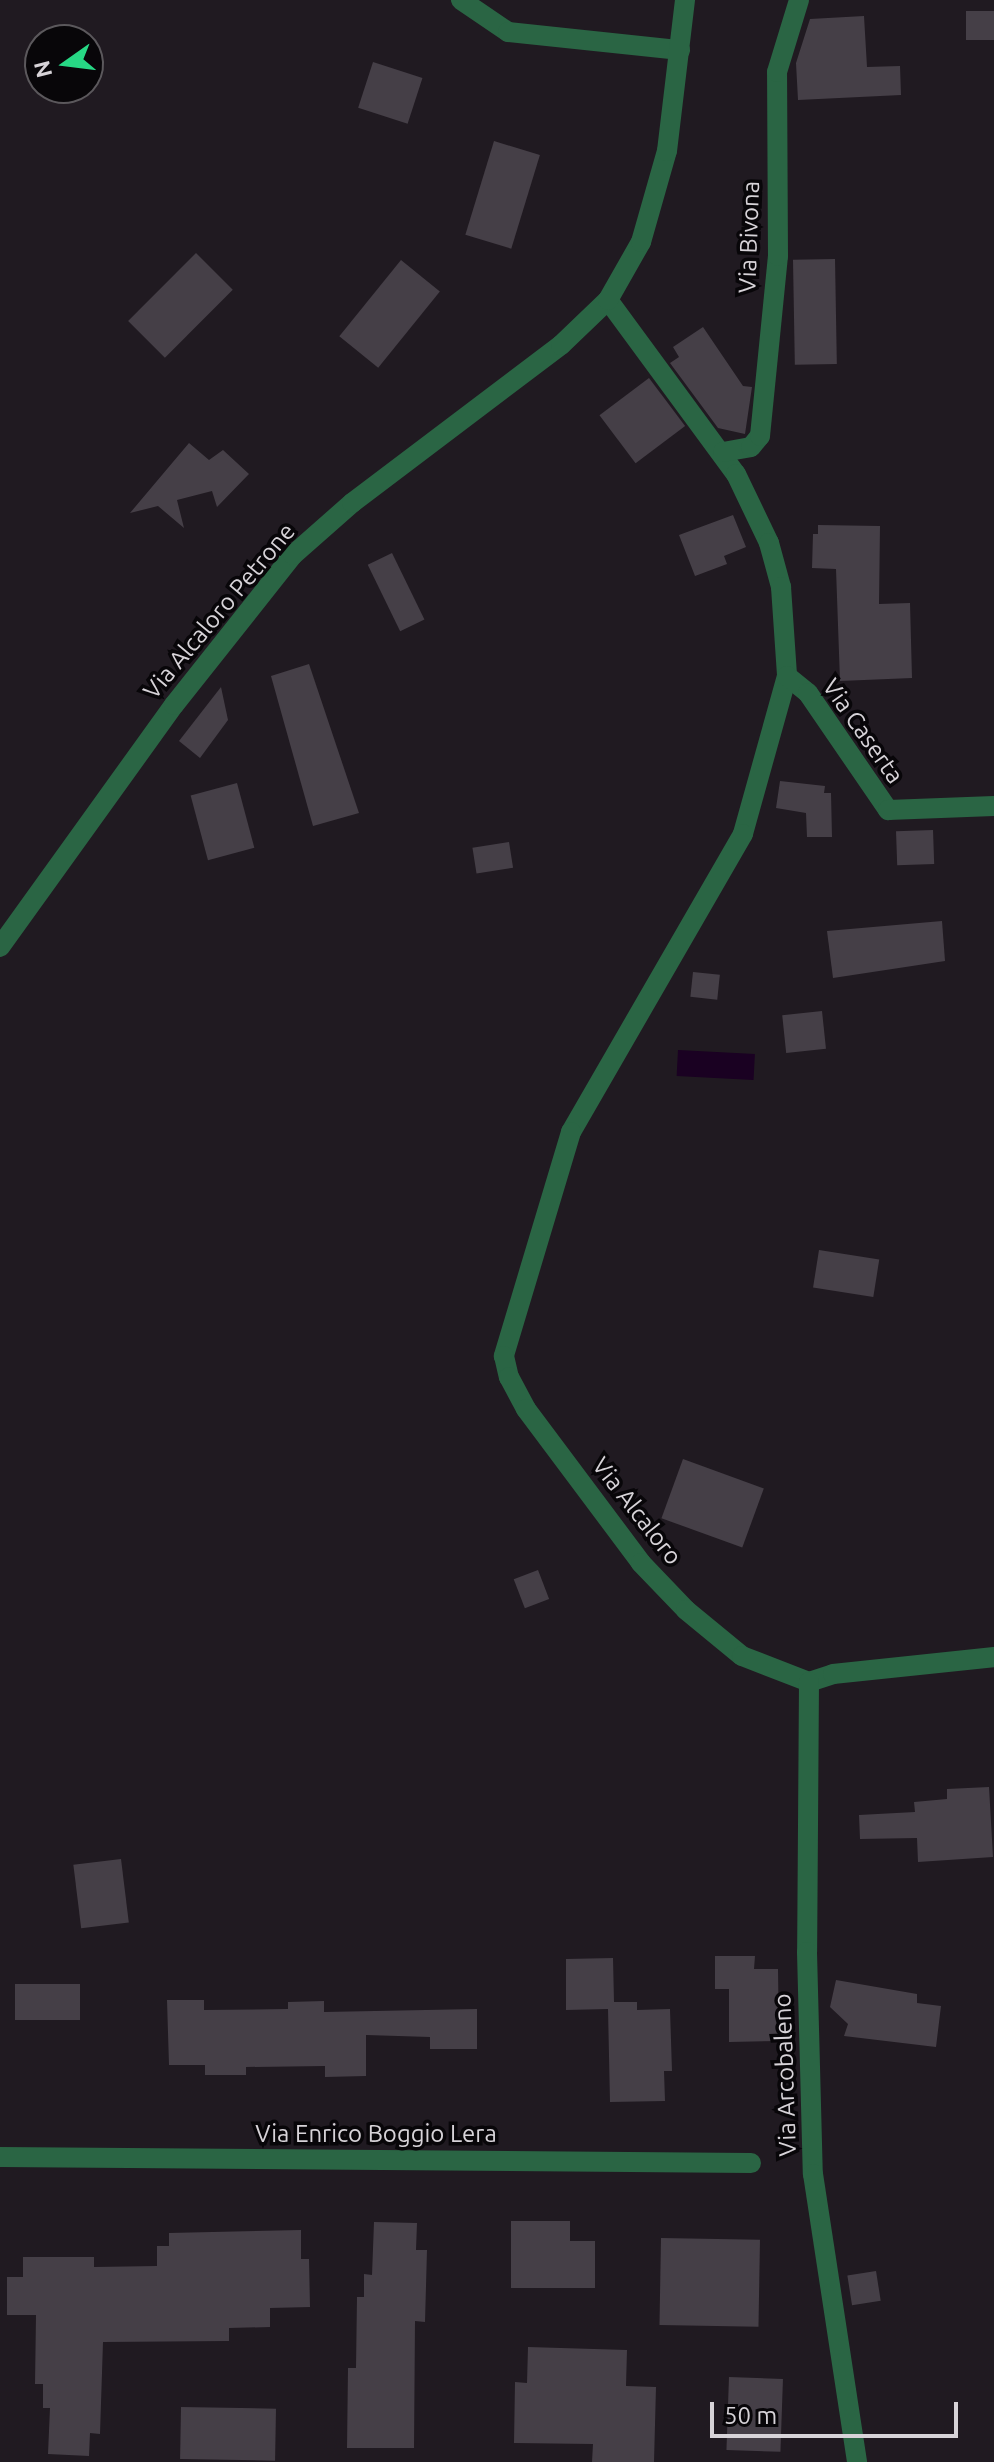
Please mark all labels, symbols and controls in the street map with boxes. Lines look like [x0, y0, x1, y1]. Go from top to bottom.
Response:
north arrow [24, 24, 104, 104]
text: N [28, 58, 56, 80]
street label: Via Bivona [733, 180, 765, 294]
street label: Via Alcaloro Petrone [137, 517, 301, 705]
street label: Via Caserta [816, 673, 910, 789]
street label: Via Alcaloro [586, 1452, 688, 1570]
street label: Via Arcobaleno [768, 1993, 802, 2157]
street label: Via Enrico Boggio Lera [255, 2120, 497, 2148]
scale bar [714, 2386, 962, 2436]
text: 50 m [724, 2402, 777, 2429]

